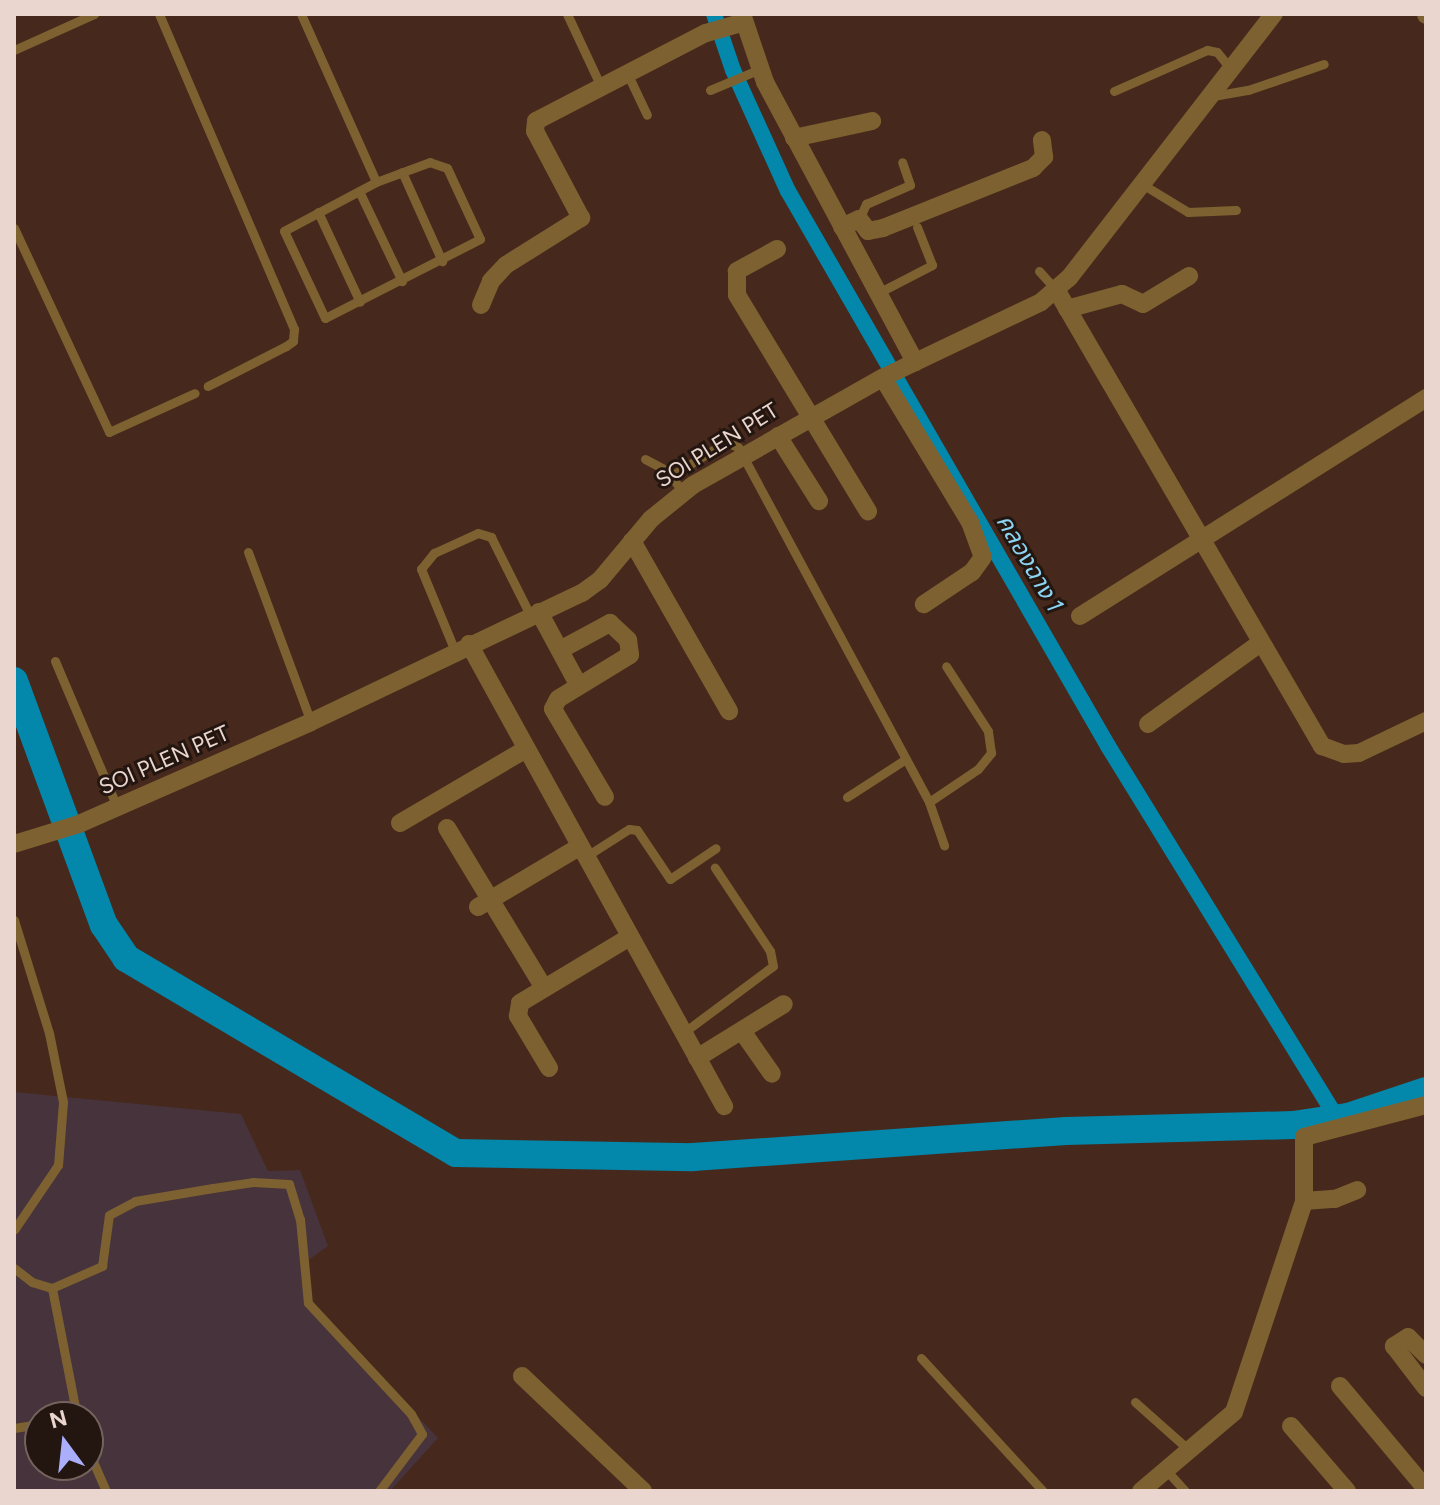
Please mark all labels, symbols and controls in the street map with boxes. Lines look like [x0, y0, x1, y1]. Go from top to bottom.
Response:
street label: SOI PLEN PET [651, 397, 783, 493]
water label: คลองฉาง 1 [991, 509, 1069, 617]
street label: SOI PLEN PET [95, 720, 233, 800]
north arrow [24, 1401, 104, 1481]
text: N [46, 1404, 70, 1435]

